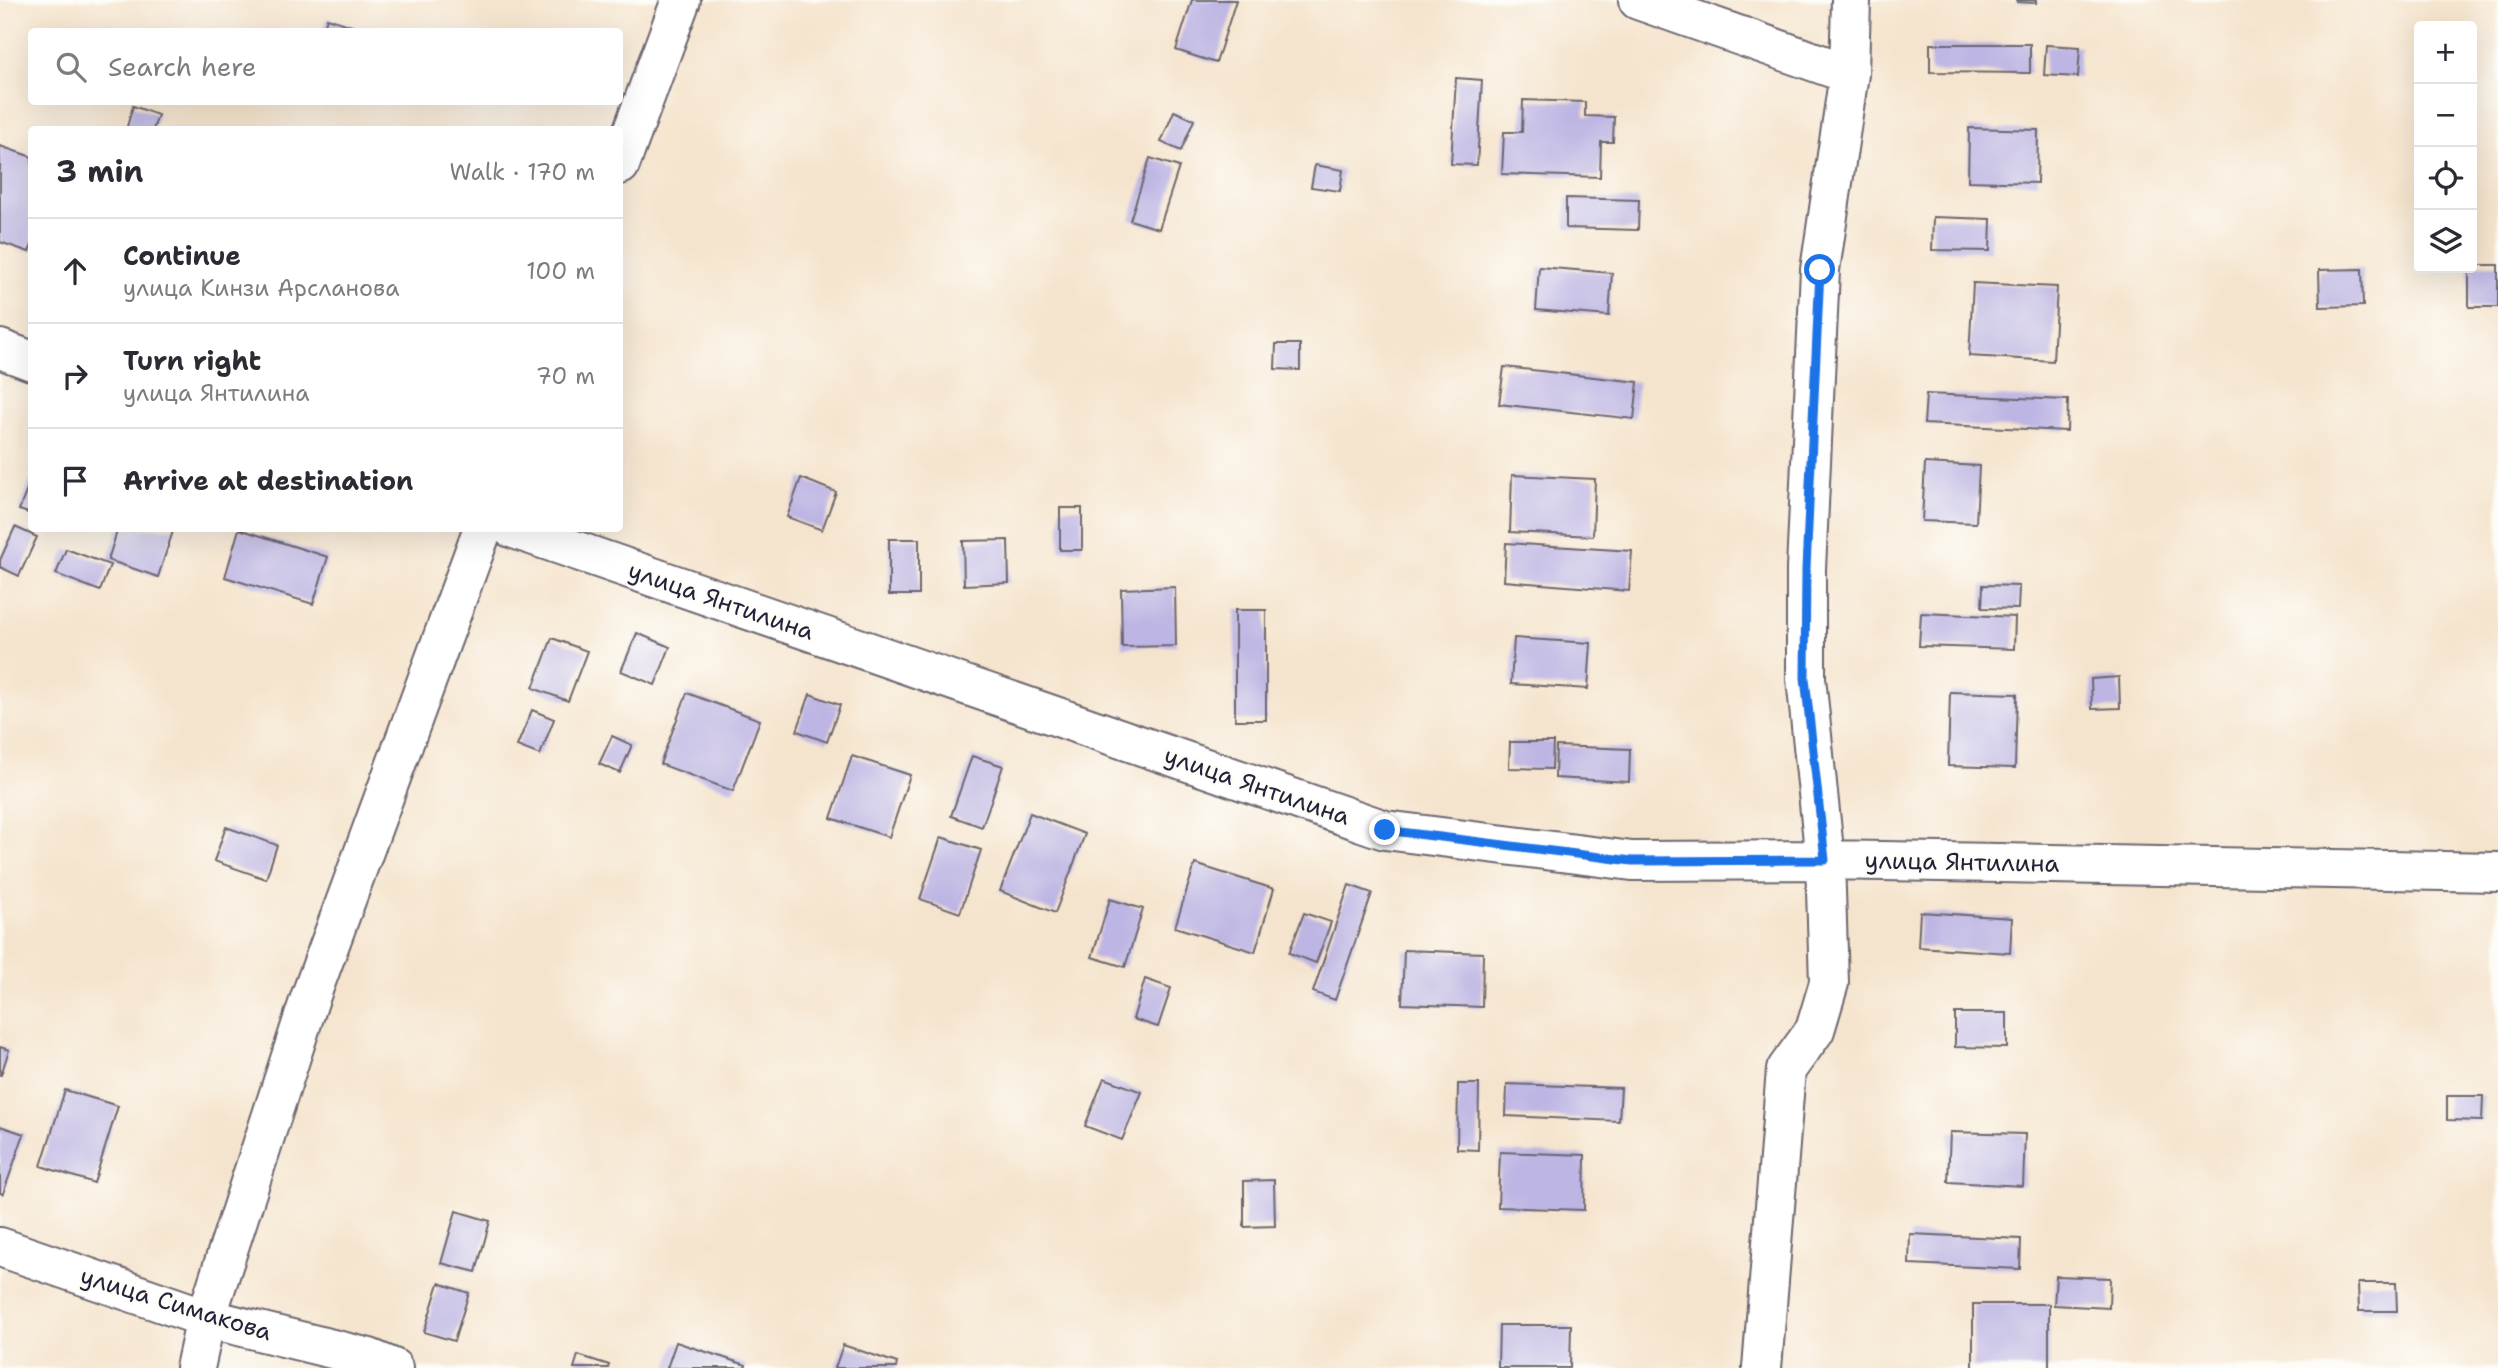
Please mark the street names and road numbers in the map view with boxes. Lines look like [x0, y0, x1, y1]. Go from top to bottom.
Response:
street label: улица Янтилина [624, 554, 818, 648]
street label: улица Янтилина [1160, 739, 1354, 833]
street label: улица Янтилина [1864, 844, 2060, 880]
street label: улица Симакова [76, 1260, 276, 1348]

